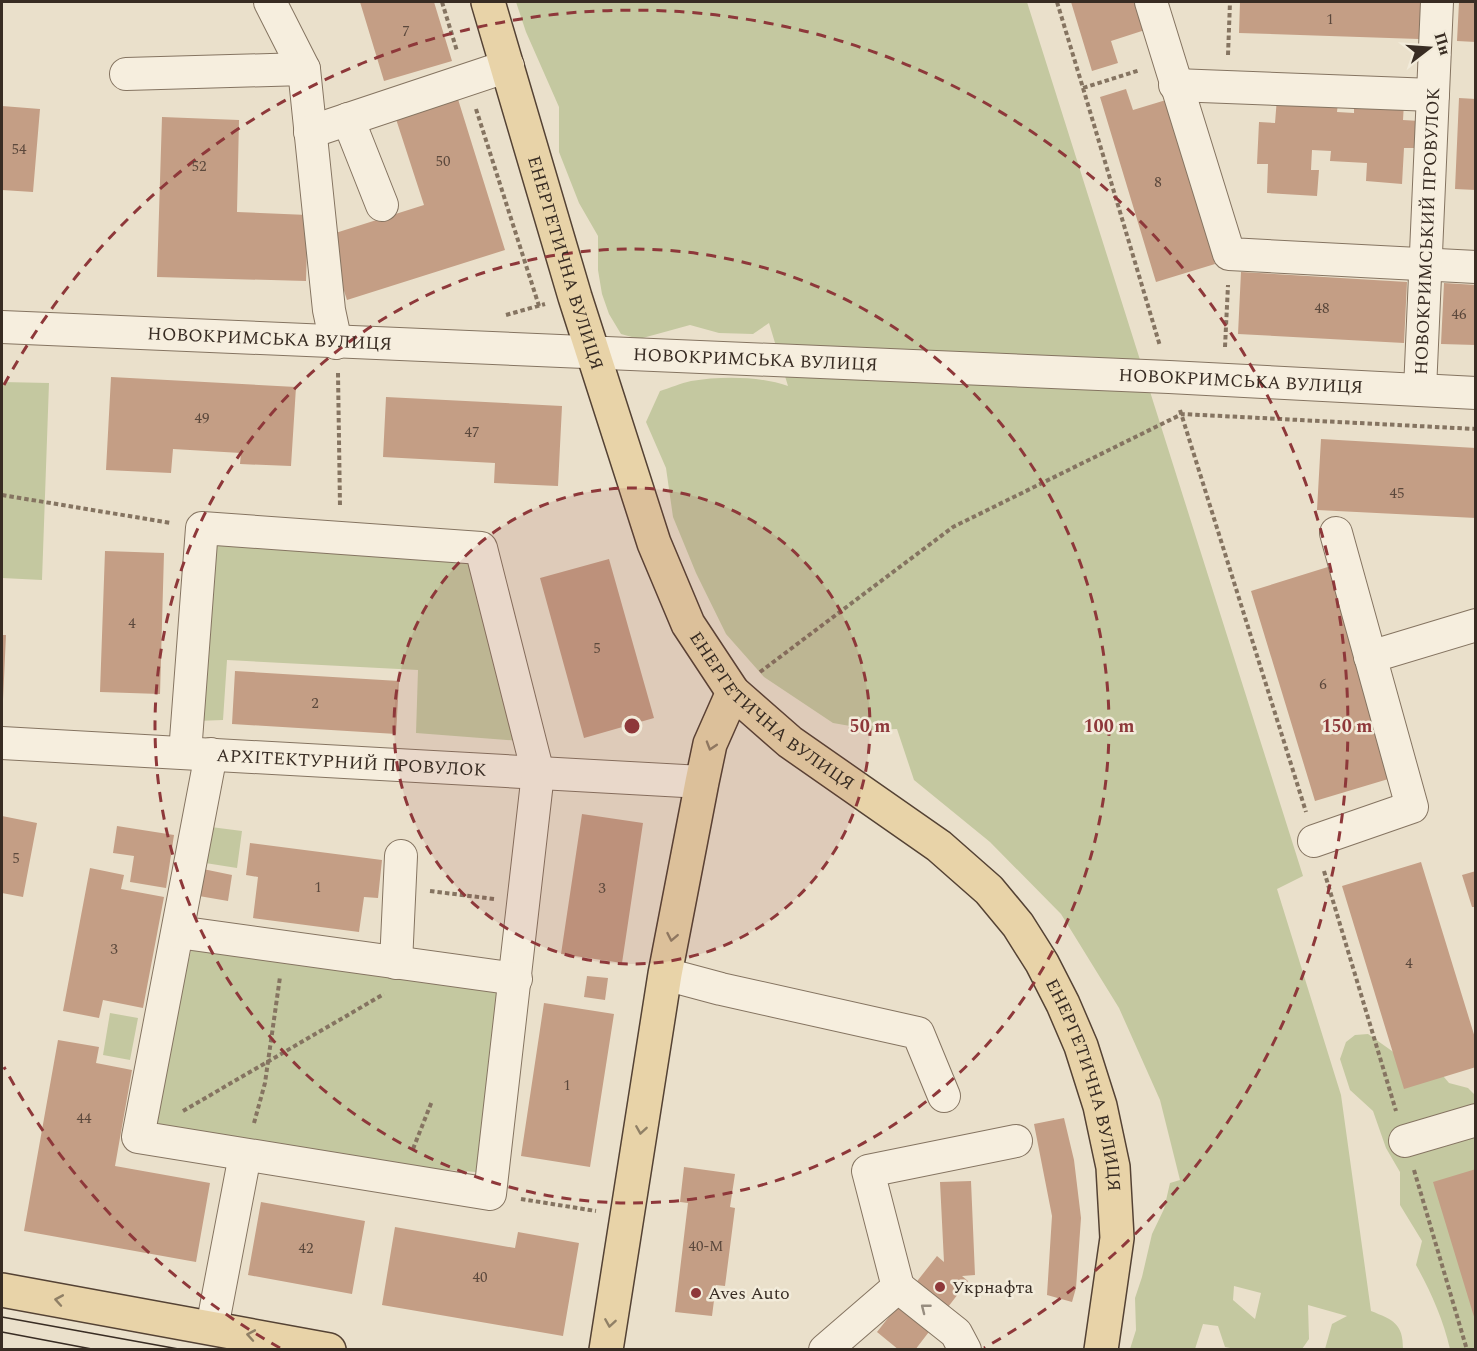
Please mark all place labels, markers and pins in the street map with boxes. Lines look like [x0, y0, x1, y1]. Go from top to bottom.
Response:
centre of rings [622, 716, 642, 736]
place label: Укрнафта [952, 1274, 1033, 1301]
place label: Aves Auto [708, 1280, 790, 1307]
marker: Укрнафта [933, 1280, 947, 1294]
marker: Aves Auto [689, 1286, 703, 1300]

